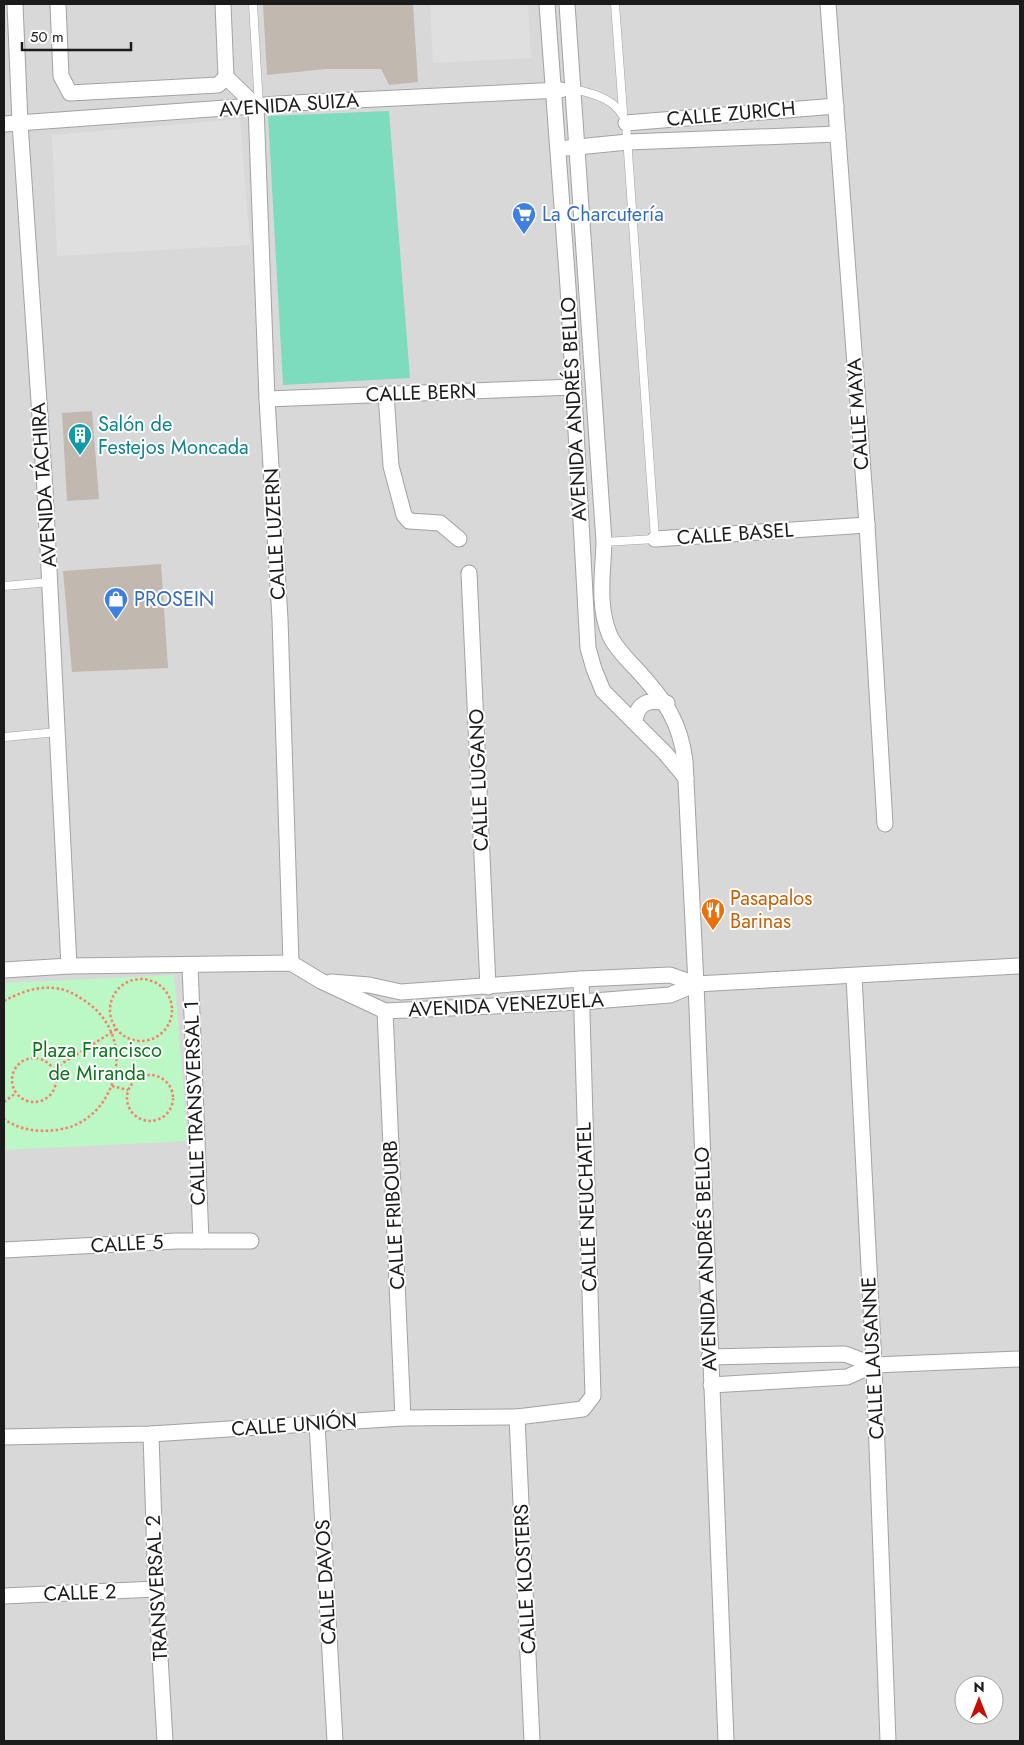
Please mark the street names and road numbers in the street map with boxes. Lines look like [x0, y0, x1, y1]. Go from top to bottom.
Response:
street label: AVENIDA SUIZA [218, 86, 361, 124]
street label: CALLE ZURICH [665, 94, 797, 134]
street label: AVENIDA ANDRÉS BELLO [554, 296, 594, 522]
street label: CALLE MAYA [840, 356, 876, 471]
street label: CALLE BERN [365, 377, 477, 409]
street label: AVENIDA TÁCHIRA [24, 401, 64, 568]
street label: CALLE LUZERN [257, 467, 293, 601]
street label: CALLE BASEL [676, 515, 794, 553]
street label: CALLE LUGANO [462, 708, 496, 852]
street label: AVENIDA VENEZUELA [407, 985, 605, 1025]
street label: CALLE TRANSVERSAL 1 [177, 1000, 213, 1206]
street label: CALLE NEUCHATEL [570, 1122, 604, 1292]
street label: CALLE FRIBOURB [376, 1140, 412, 1290]
street label: AVENIDA ANDRÉS BELLO [688, 1146, 724, 1372]
street label: CALLE 5 [90, 1228, 164, 1260]
street label: CALLE LAUSANNE [854, 1276, 892, 1440]
street label: CALLE UNIÓN [230, 1406, 358, 1444]
street label: CALLE KLOSTERS [507, 1503, 543, 1655]
street label: TRANSVERSAL 2 [139, 1514, 175, 1662]
street label: CALLE DAVOS [308, 1519, 344, 1645]
street label: CALLE 2 [43, 1577, 117, 1609]

